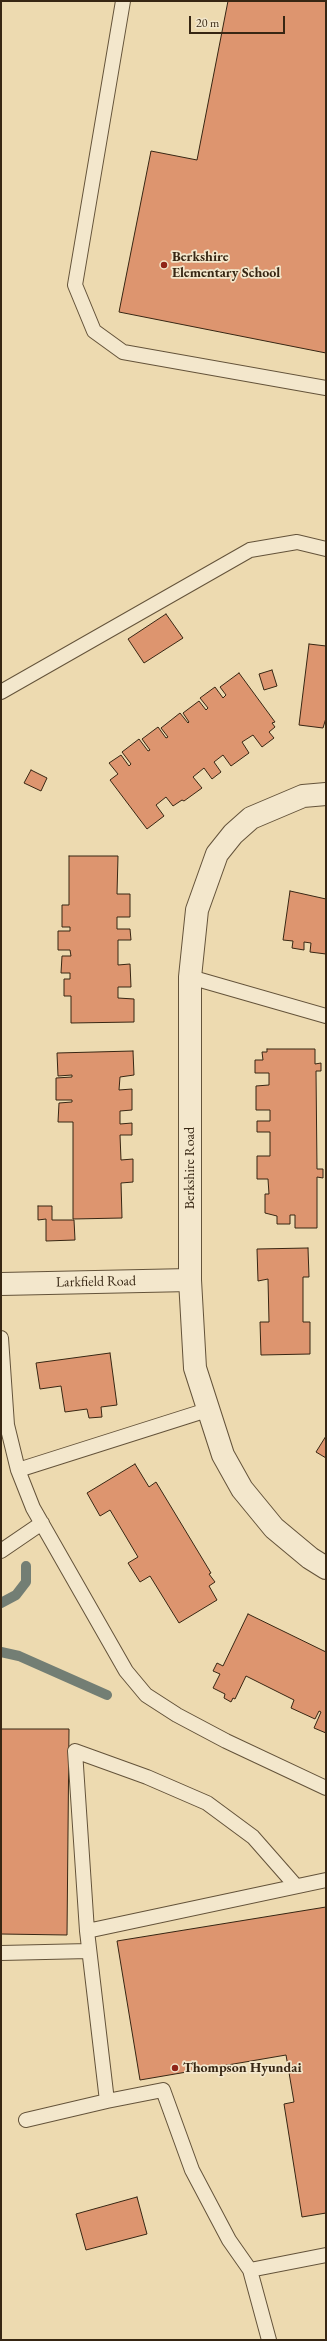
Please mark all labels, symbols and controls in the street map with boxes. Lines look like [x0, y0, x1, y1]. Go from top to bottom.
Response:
scale bar [191, 8, 287, 34]
text: 20 m [196, 15, 219, 31]
place label: Berkshire Elementary School [172, 249, 280, 282]
marker: Berkshire Elementary School [159, 260, 169, 270]
street label: Berkshire Road [182, 1127, 198, 1209]
street label: Larkfield Road [56, 1273, 136, 1291]
place label: Thompson Hyundai [183, 2060, 302, 2076]
marker: Thompson Hyundai [170, 2063, 180, 2073]

